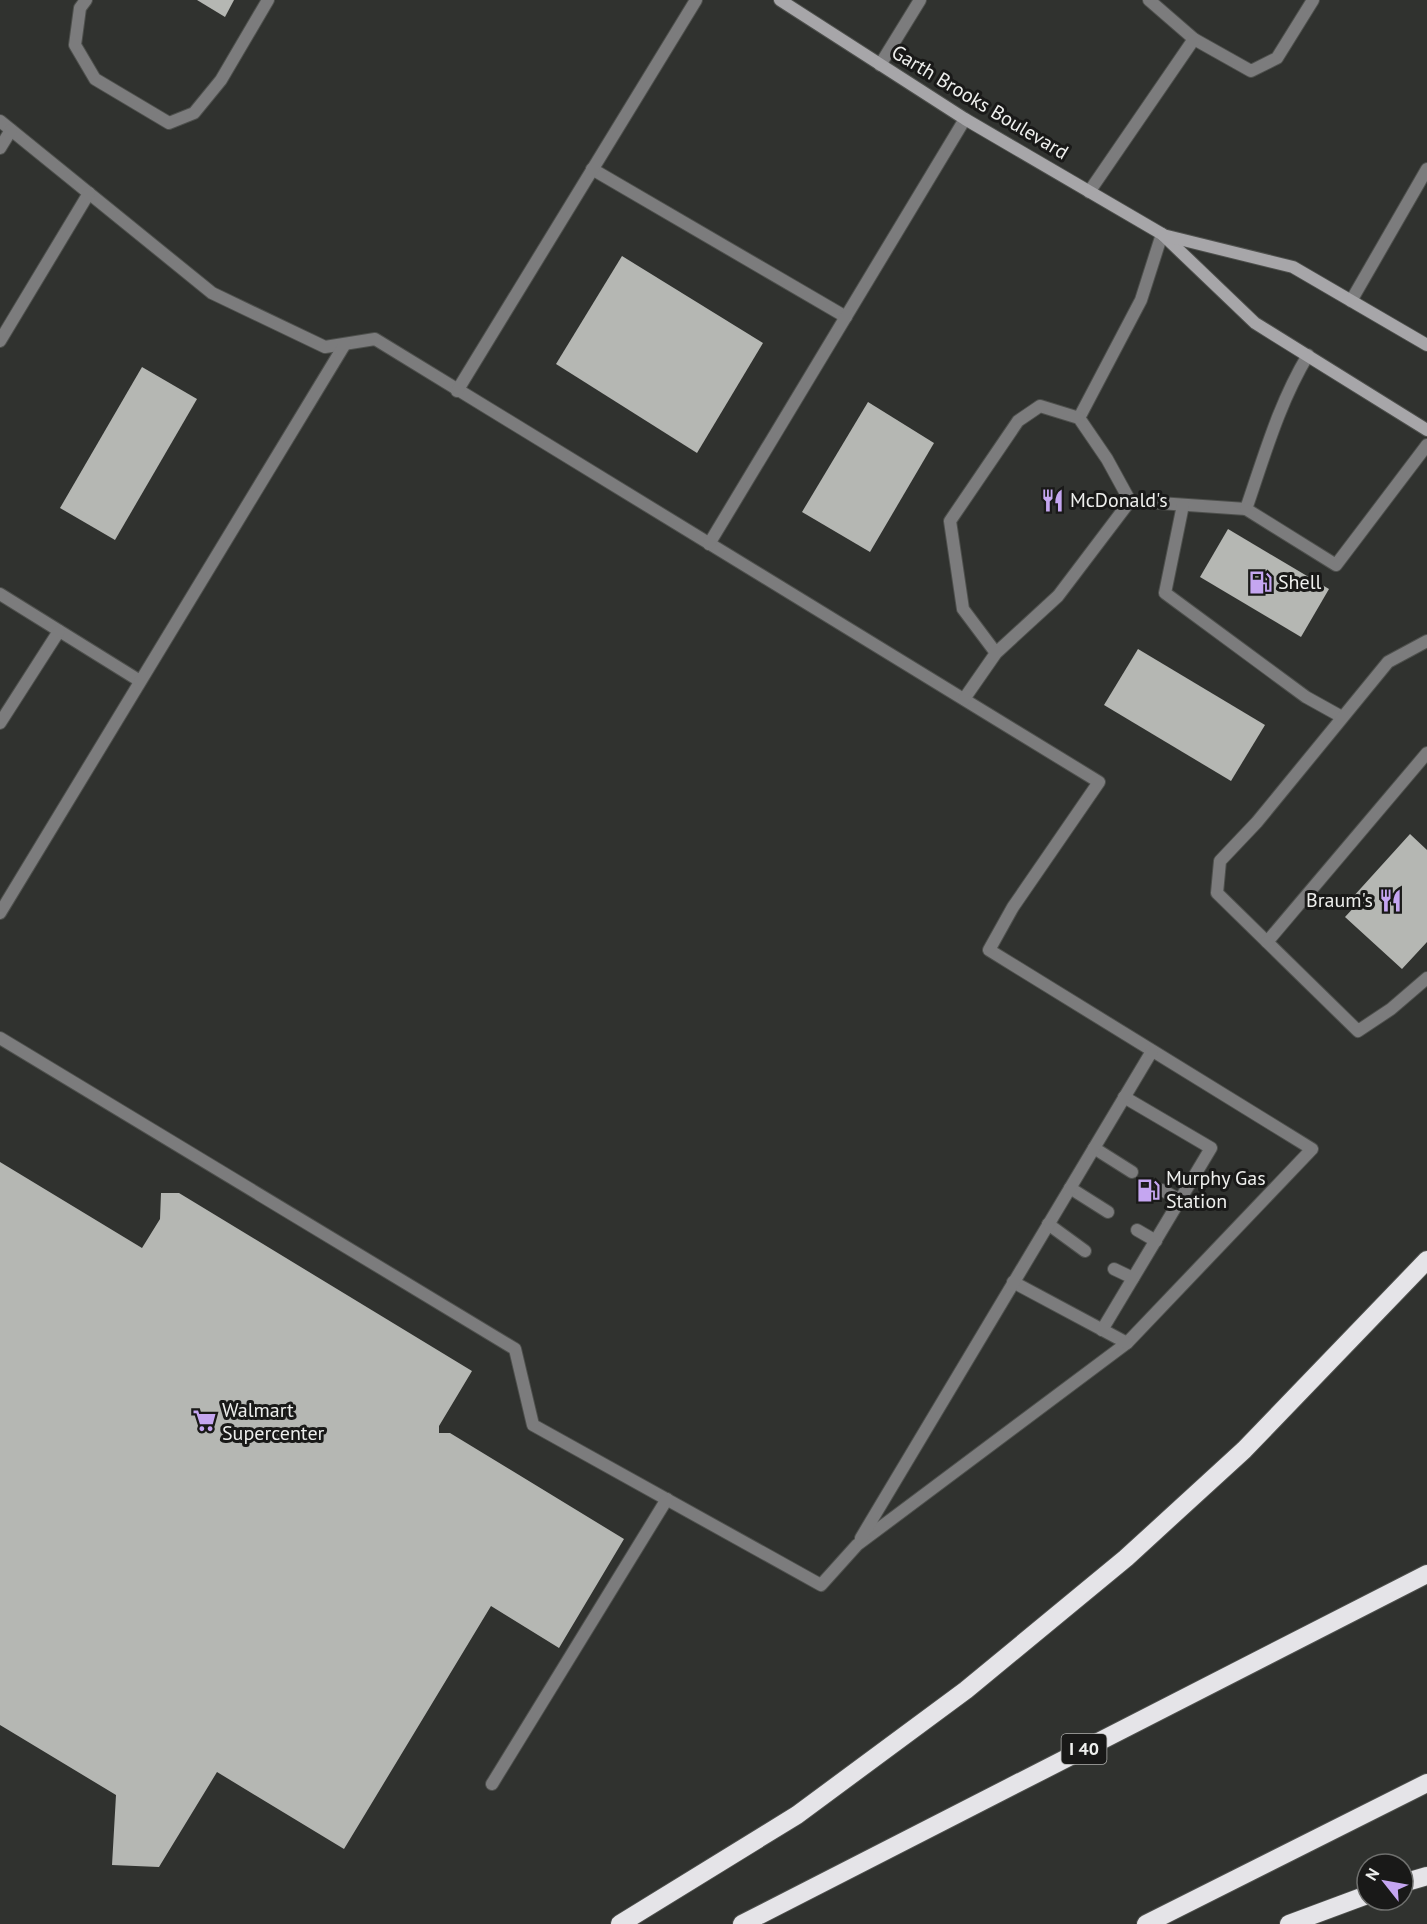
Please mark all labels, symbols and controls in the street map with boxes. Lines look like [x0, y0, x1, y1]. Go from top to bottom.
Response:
street label: Garth Brooks Boulevard [887, 39, 1073, 165]
restaurant icon: McDonald's [1039, 487, 1065, 513]
place label: McDonald's [1070, 487, 1168, 513]
fuel station icon: Shell [1247, 569, 1273, 595]
place label: Shell [1278, 569, 1322, 595]
place label: Braum's [1306, 887, 1373, 913]
restaurant icon: Braum's [1378, 887, 1404, 913]
place label: Murphy Gas Station [1166, 1165, 1266, 1214]
fuel station icon: Murphy Gas Station [1135, 1177, 1161, 1203]
place label: Walmart Supercenter [222, 1397, 325, 1446]
supermarket icon: Walmart Supercenter [191, 1408, 217, 1434]
road number: I 40 [1062, 1734, 1106, 1764]
north arrow [1355, 1852, 1415, 1912]
text: N [1361, 1865, 1383, 1884]

